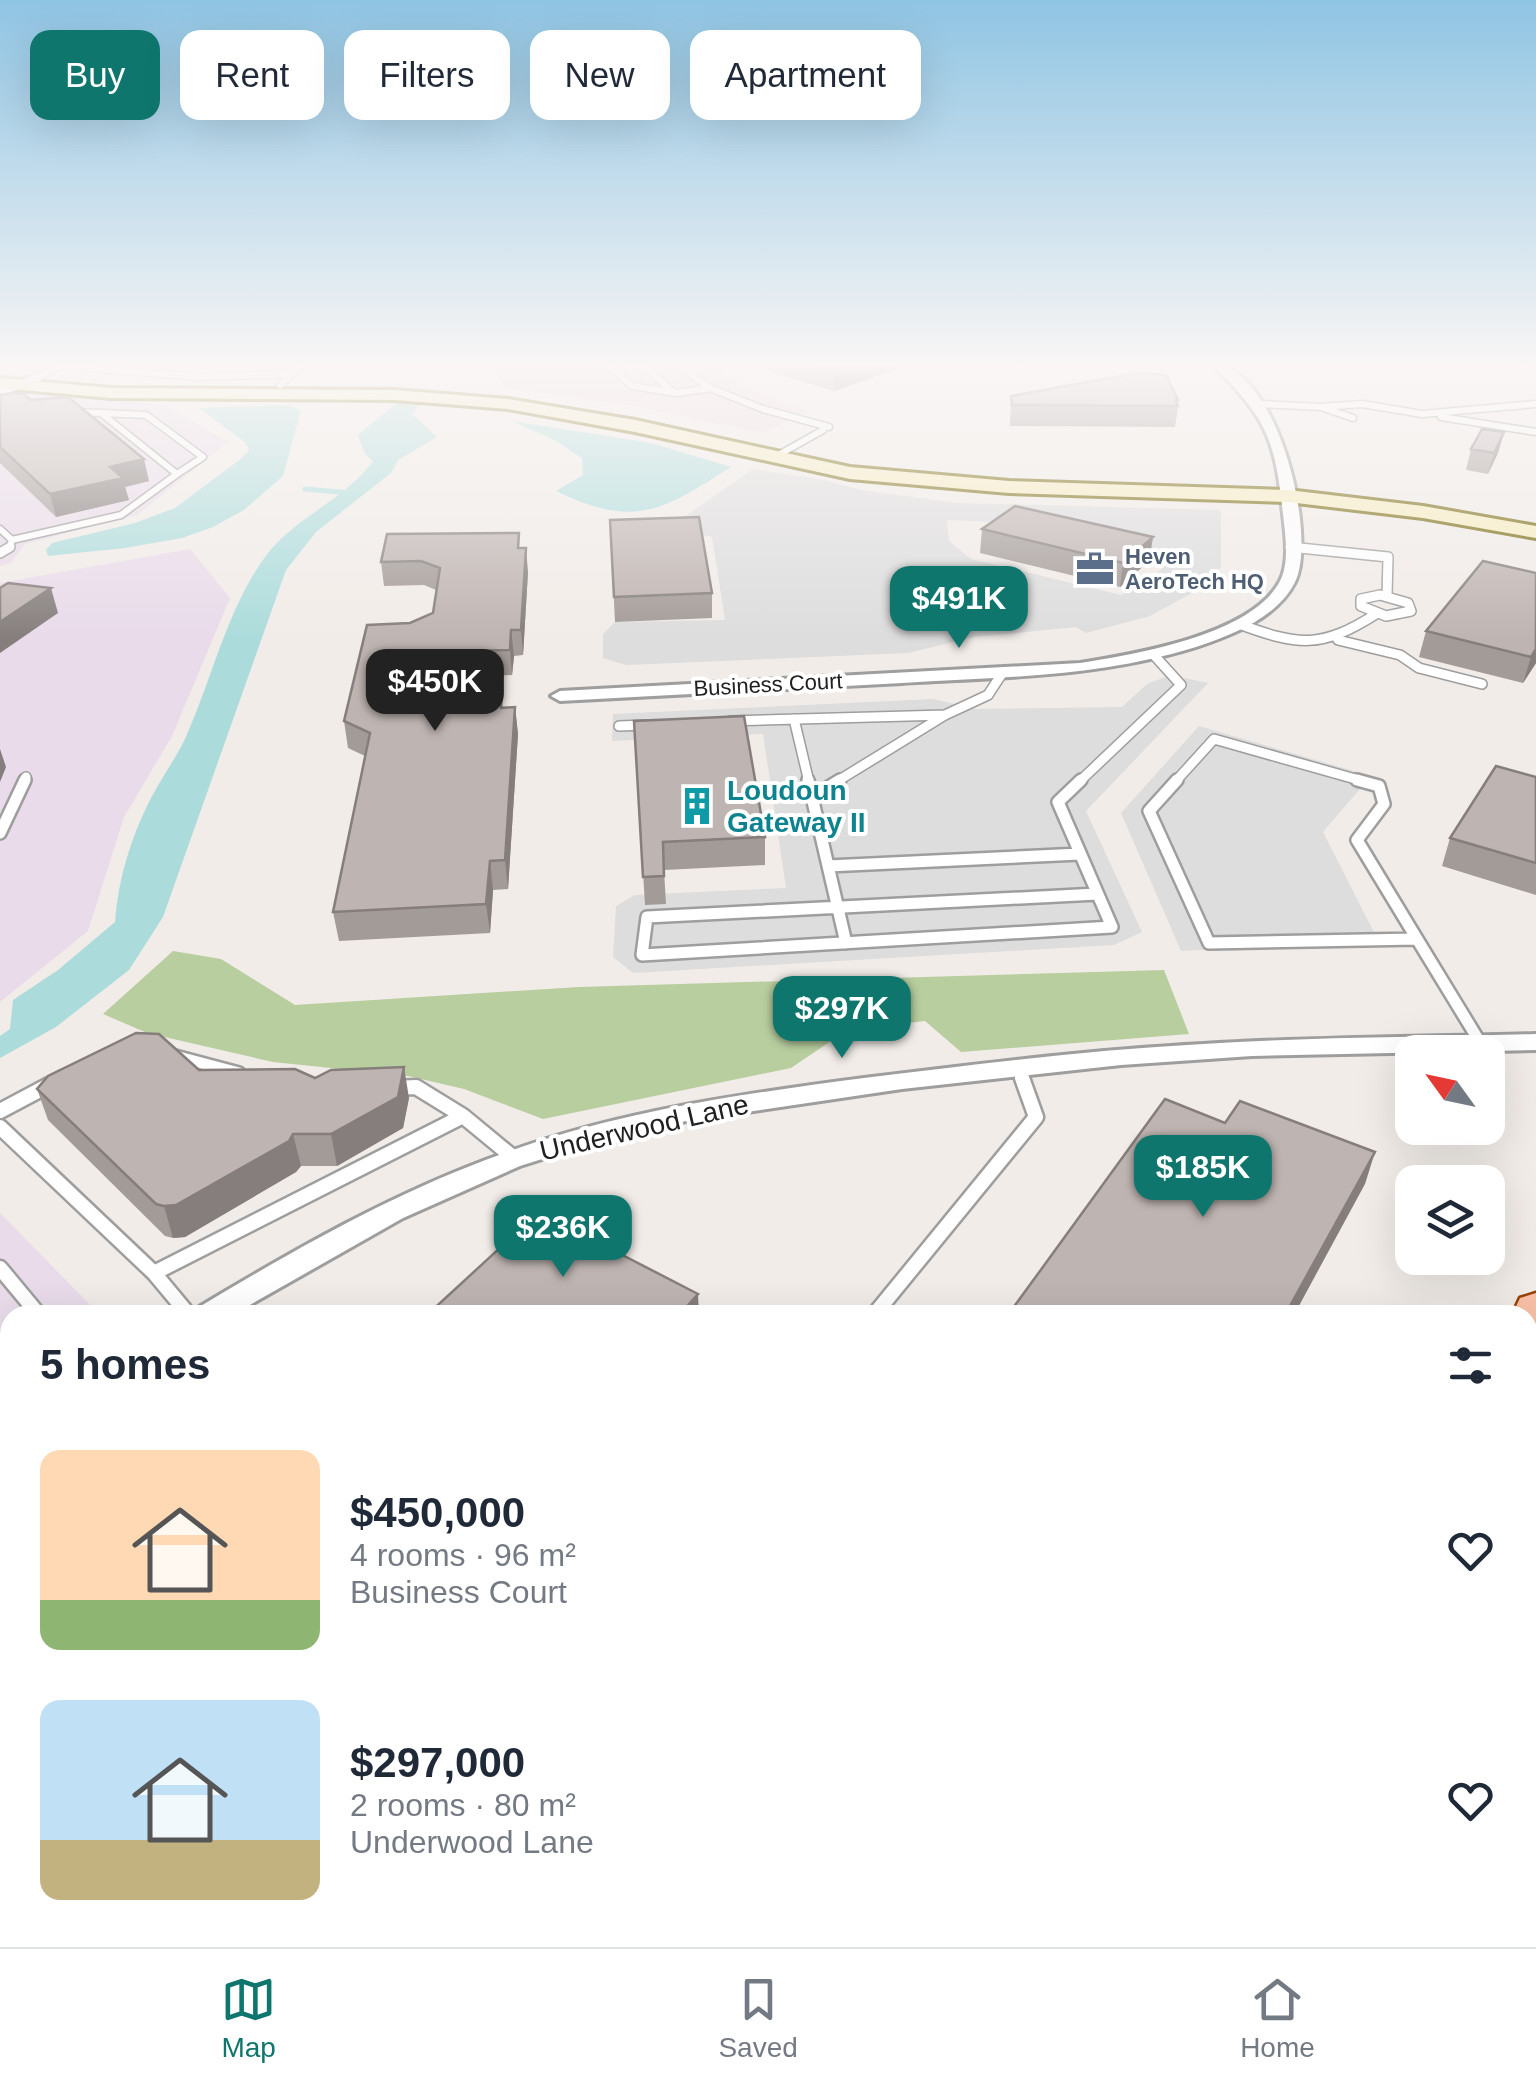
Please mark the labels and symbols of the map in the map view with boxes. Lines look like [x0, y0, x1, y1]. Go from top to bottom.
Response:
place label: Heven AeroTech HQ [1125, 544, 1264, 594]
office icon: Heven AeroTech HQ [1074, 548, 1116, 590]
pin: $491K [889, 566, 1029, 651]
pin: $450K [365, 649, 505, 734]
street label: Business Court [693, 668, 843, 701]
place label: Loudoun Gateway II [727, 775, 866, 838]
building icon: Loudoun Gateway II [676, 785, 718, 827]
pin: $297K [772, 976, 912, 1061]
north arrow [1395, 1035, 1505, 1145]
street label: Underwood Lane [537, 1088, 752, 1167]
pin: $185K [1133, 1135, 1273, 1220]
pin: $236K [493, 1195, 633, 1280]

